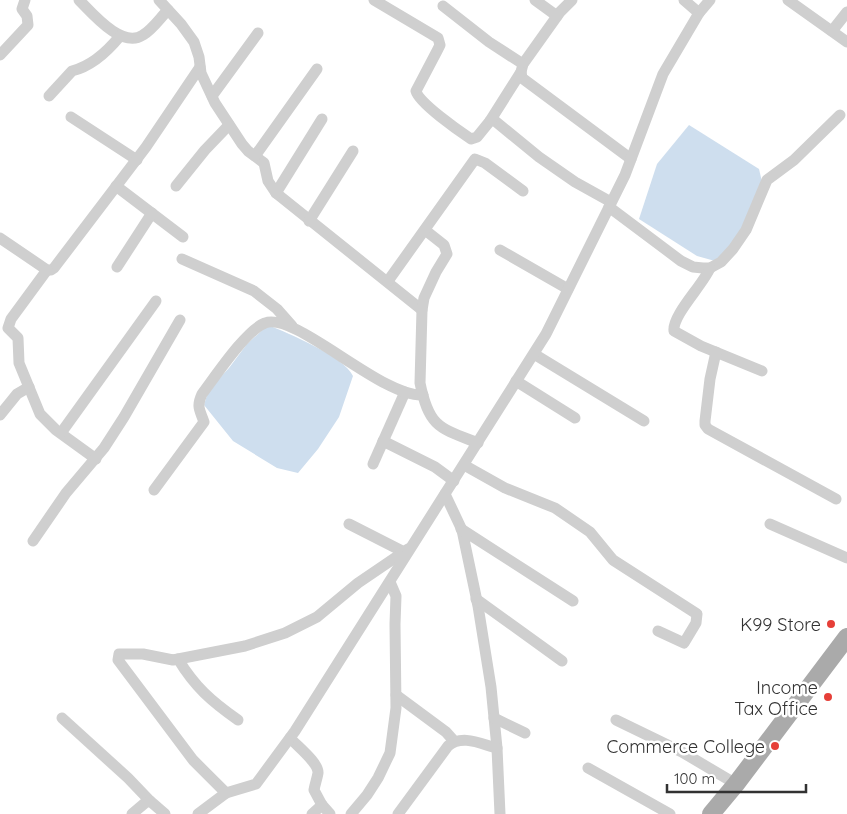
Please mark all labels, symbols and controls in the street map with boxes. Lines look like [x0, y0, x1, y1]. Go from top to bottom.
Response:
place label: K99 Store [740, 613, 821, 636]
marker: K99 Store [825, 618, 837, 630]
place label: Income Tax Office [734, 676, 818, 720]
marker: Income Tax Office [822, 691, 834, 703]
place label: Commerce College [607, 735, 765, 758]
marker: Commerce College [769, 740, 781, 752]
scale bar [667, 762, 806, 794]
text: 100 m [674, 769, 715, 788]

